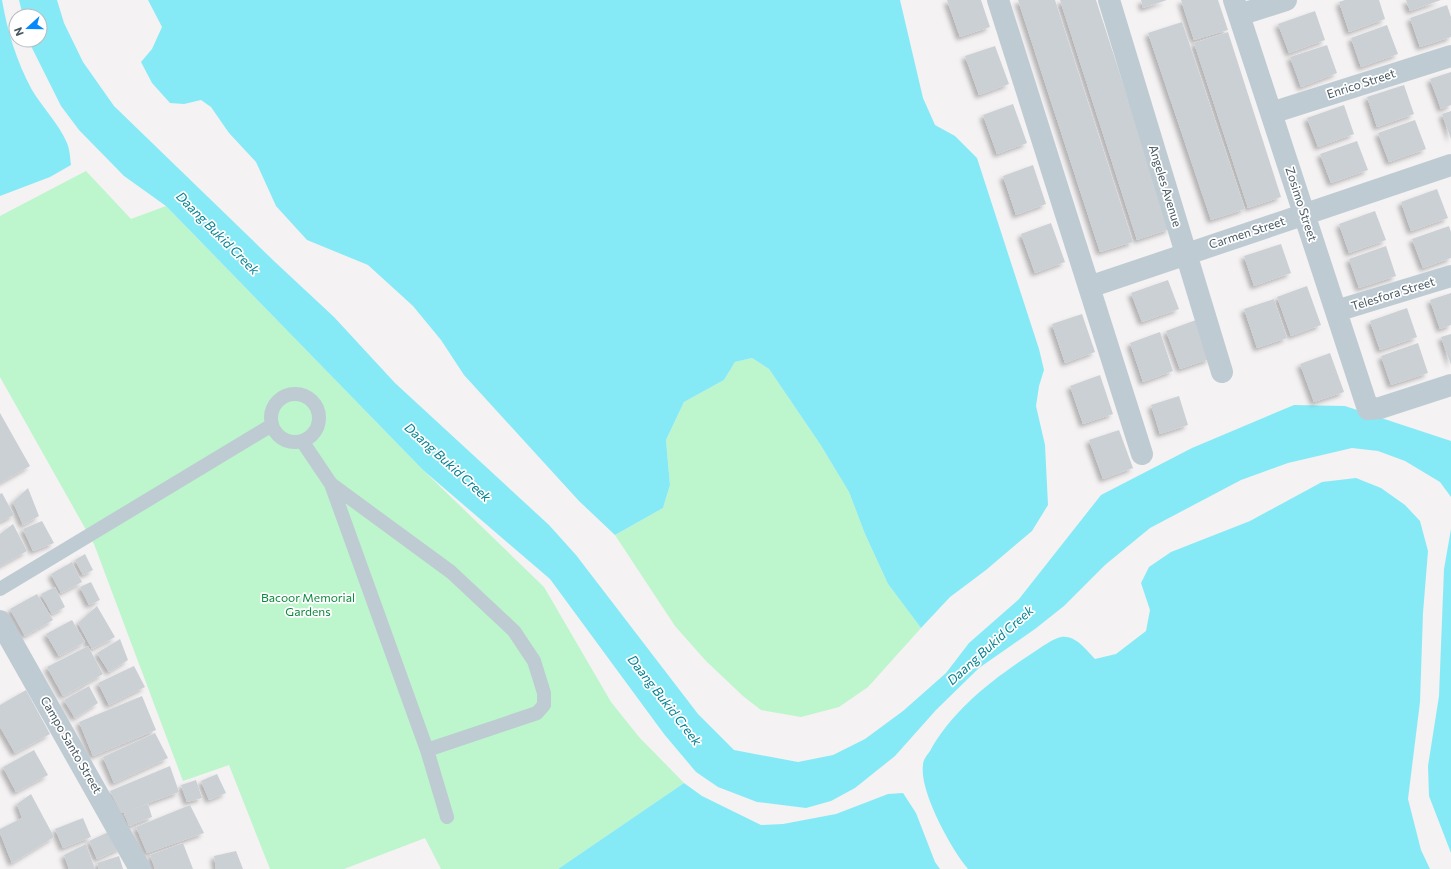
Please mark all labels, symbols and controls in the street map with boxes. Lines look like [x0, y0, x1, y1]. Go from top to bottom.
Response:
north arrow [8, 8, 48, 48]
text: N [11, 26, 26, 38]
street label: Enrico Street [1325, 65, 1397, 101]
street label: Angeles Avenue [1147, 143, 1185, 228]
street label: Zosimo Street [1283, 165, 1321, 243]
water label: Daang Bukid Creek [173, 188, 264, 279]
street label: Carmen Street [1207, 213, 1287, 251]
street label: Telesfora Street [1349, 274, 1436, 312]
water label: Daang Bukid Creek [401, 419, 495, 506]
park label: Bacoor Memorial Gardens [261, 590, 355, 618]
water label: Daang Bukid Creek [943, 601, 1037, 688]
water label: Daang Bukid Creek [625, 651, 706, 749]
street label: Campo Santo Street [38, 693, 105, 796]

